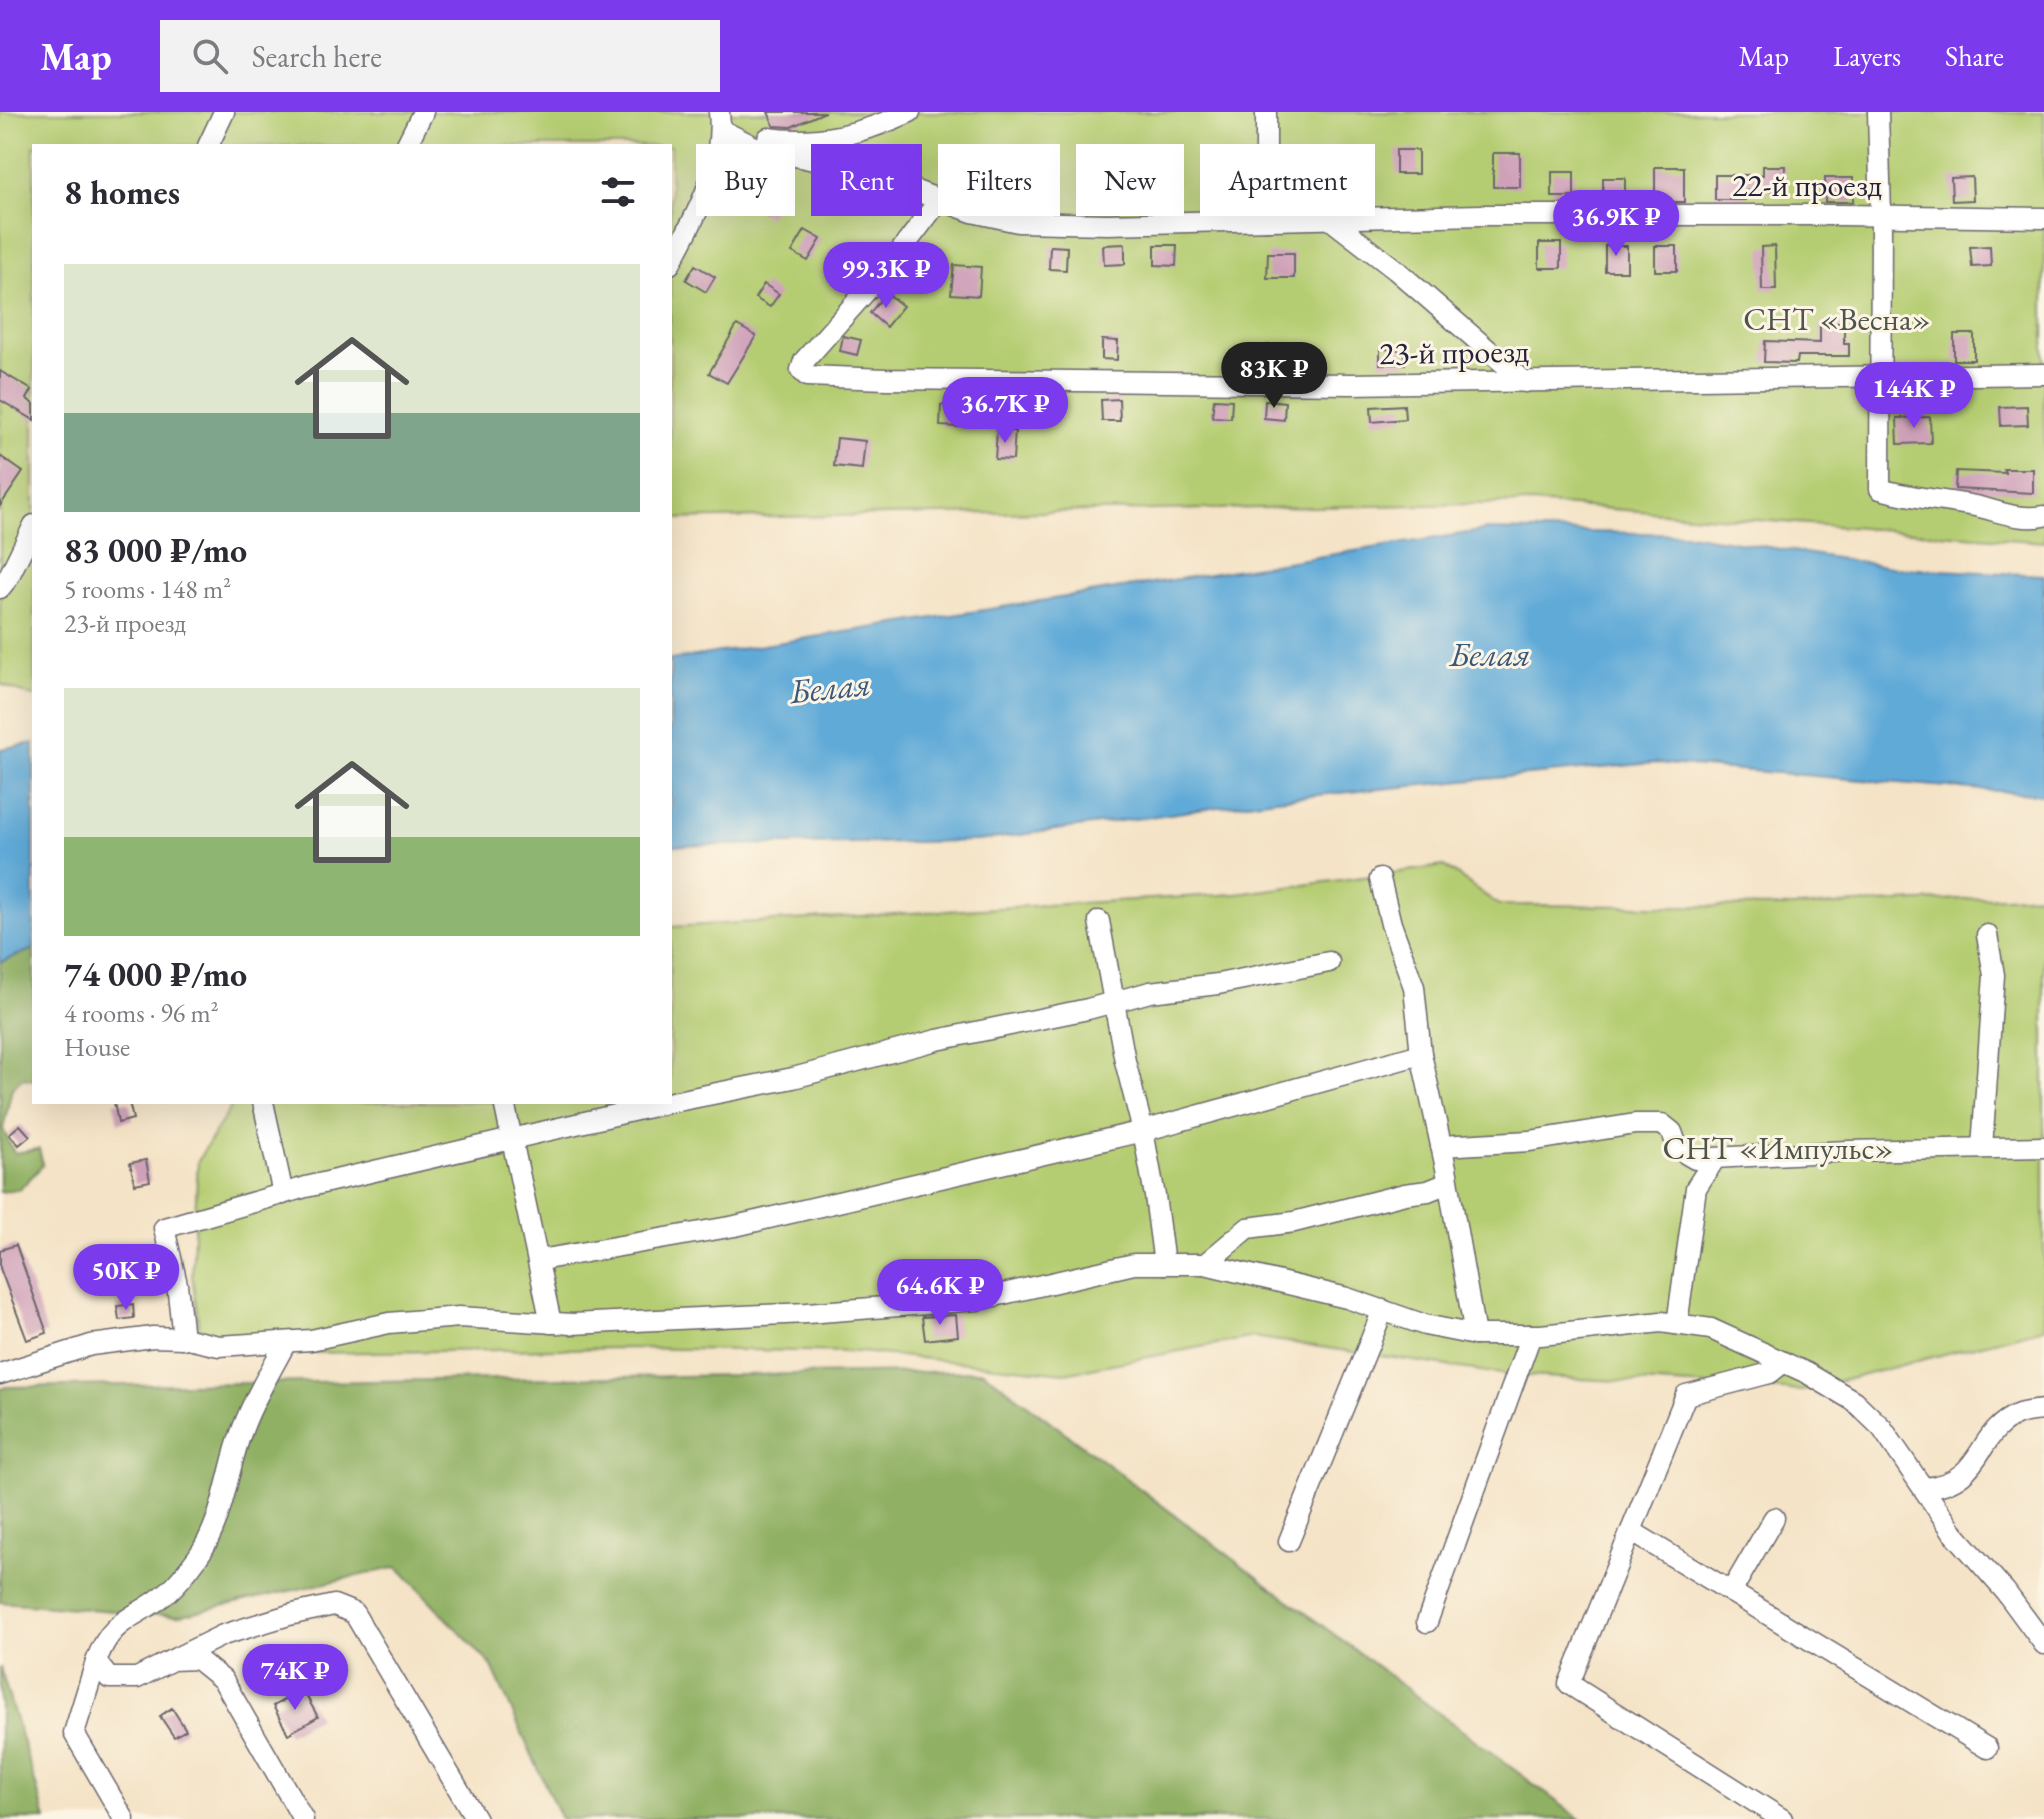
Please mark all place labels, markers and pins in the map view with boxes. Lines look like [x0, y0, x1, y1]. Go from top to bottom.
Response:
pin: 36.9K ₽ [1542, 190, 1690, 258]
pin: 99.3K ₽ [812, 242, 960, 310]
pin: 83K ₽ [1218, 342, 1330, 410]
pin: 144K ₽ [1849, 362, 1979, 430]
pin: 36.7K ₽ [931, 377, 1079, 445]
pin: 50K ₽ [70, 1244, 182, 1312]
pin: 64.6K ₽ [866, 1259, 1014, 1327]
pin: 74K ₽ [239, 1644, 351, 1712]

